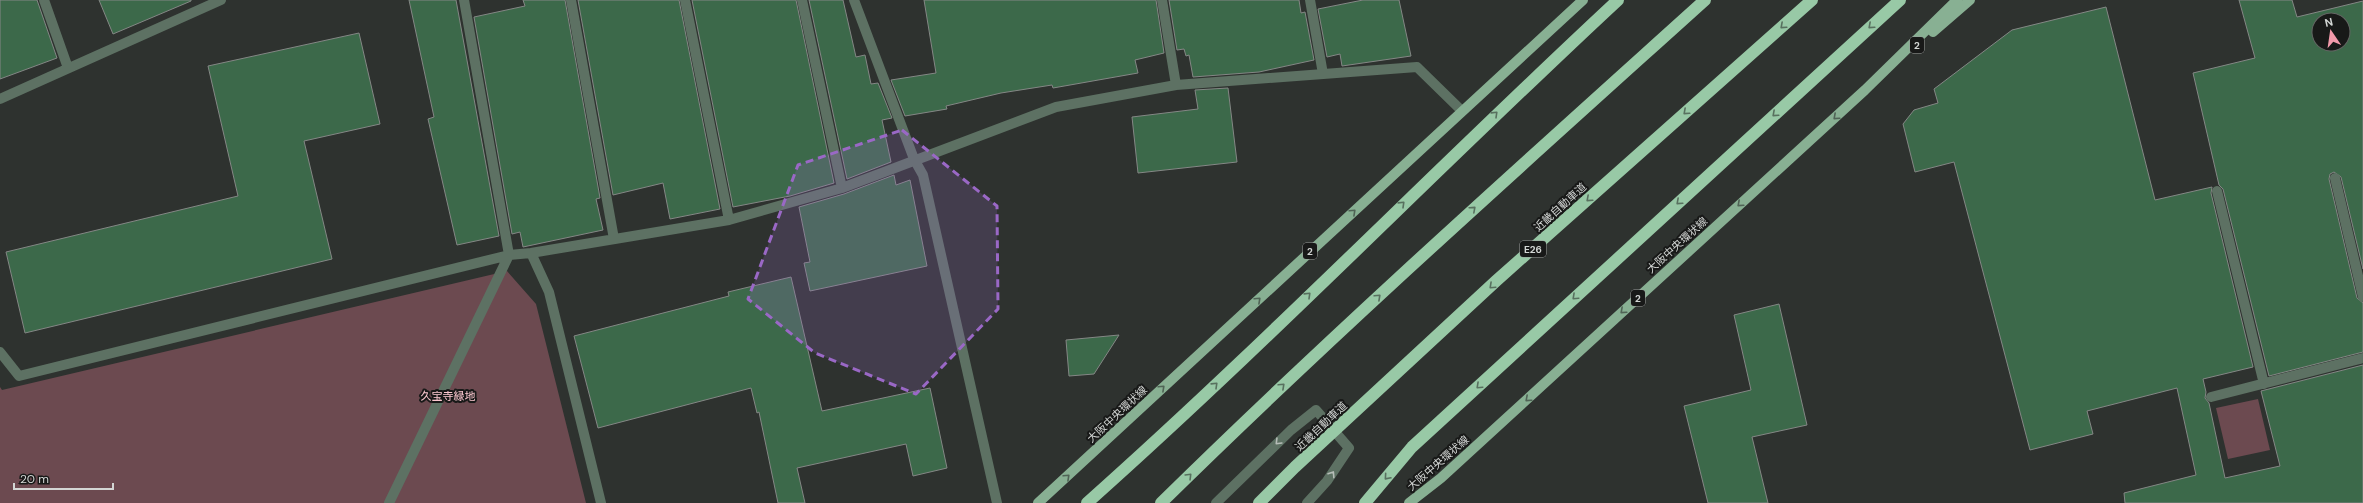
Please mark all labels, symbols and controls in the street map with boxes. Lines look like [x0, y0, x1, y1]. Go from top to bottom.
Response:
north arrow [2311, 12, 2351, 52]
text: N [2323, 15, 2334, 30]
one-way arrow [1780, 21, 1787, 28]
one-way arrow [1868, 22, 1876, 29]
road number: 2 [1910, 37, 1924, 53]
one-way arrow [1683, 108, 1690, 115]
one-way arrow [1772, 109, 1780, 117]
one-way arrow [1490, 111, 1498, 119]
one-way arrow [1833, 112, 1841, 119]
street label: 近畿自動車道 [1531, 180, 1589, 234]
one-way arrow [1586, 194, 1593, 201]
one-way arrow [1676, 197, 1684, 204]
one-way arrow [1737, 200, 1745, 207]
one-way arrow [1397, 202, 1404, 209]
one-way arrow [1468, 206, 1476, 214]
one-way arrow [1348, 209, 1356, 217]
street label: 大阪中央環状線 [1644, 214, 1710, 276]
road number: E26 [1520, 241, 1546, 257]
road number: 2 [1303, 243, 1317, 259]
one-way arrow [1489, 281, 1497, 288]
road number: 2 [1631, 290, 1645, 306]
one-way arrow [1303, 292, 1311, 299]
one-way arrow [1572, 293, 1580, 300]
one-way arrow [1373, 295, 1380, 302]
one-way arrow [1253, 297, 1261, 305]
one-way arrow [1621, 306, 1628, 313]
one-way arrow [1476, 381, 1484, 388]
one-way arrow [1210, 382, 1218, 390]
street label: 大阪中央環状線 [1084, 383, 1150, 445]
one-way arrow [1277, 383, 1285, 390]
one-way arrow [1158, 386, 1165, 393]
park label: 久宝寺緑地 [421, 389, 476, 403]
one-way arrow [1525, 394, 1532, 401]
street label: 近畿自動車道 [1292, 398, 1350, 454]
street label: 大阪中央環状線 [1404, 432, 1472, 494]
one-way arrow [1275, 437, 1283, 445]
scale bar [14, 465, 113, 491]
text: 20 m [20, 471, 49, 487]
one-way arrow [1327, 471, 1334, 478]
one-way arrow [1384, 472, 1391, 480]
one-way arrow [1184, 473, 1192, 481]
one-way arrow [1062, 474, 1070, 481]

